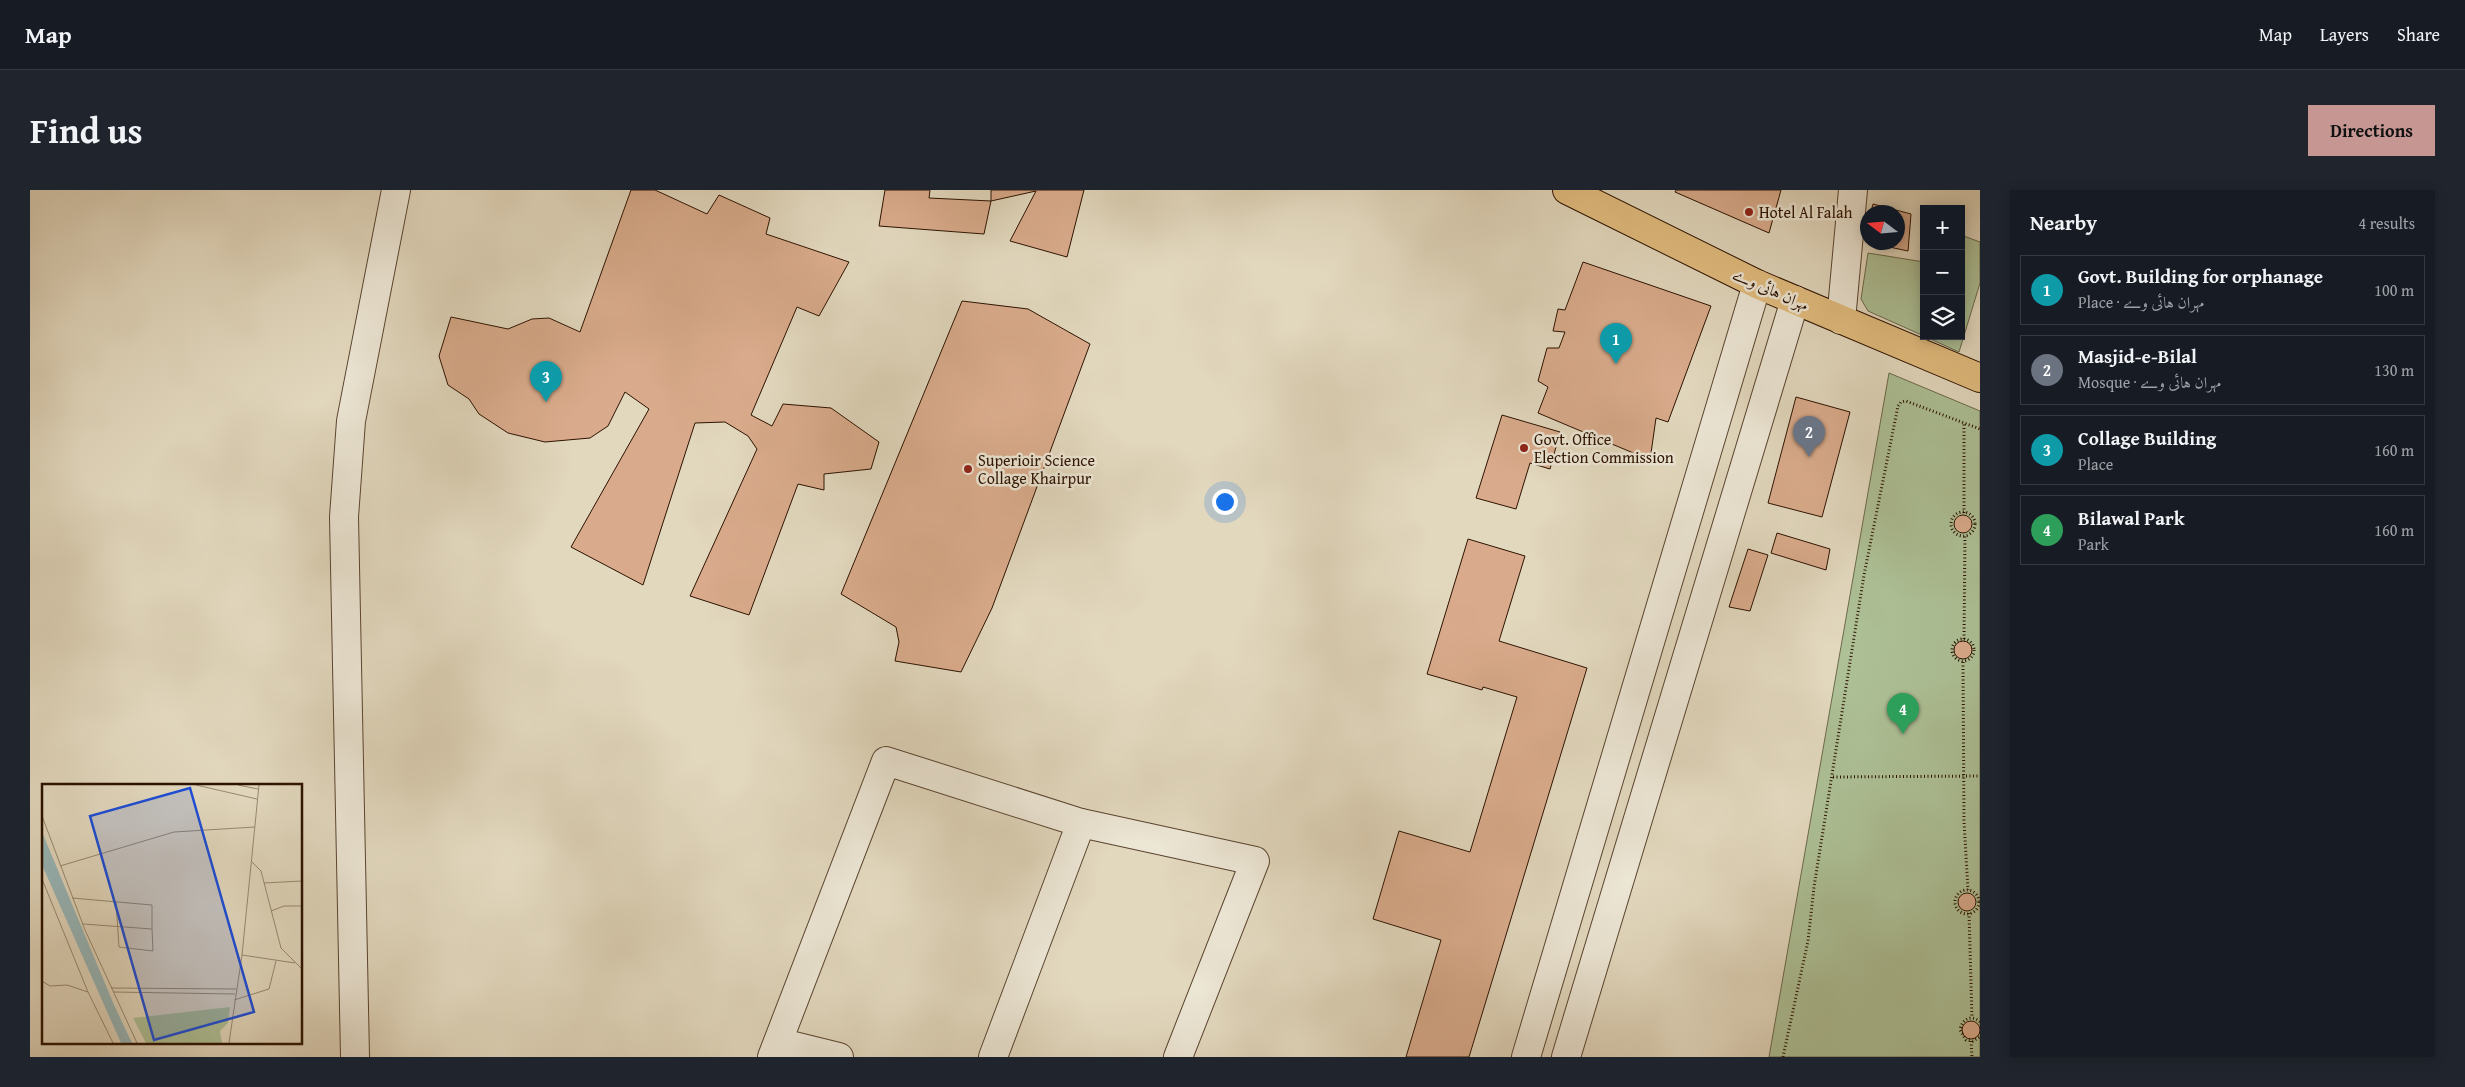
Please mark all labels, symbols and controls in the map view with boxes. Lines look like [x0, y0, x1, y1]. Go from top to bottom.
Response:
text: Map [25, 17, 72, 52]
text: Map [2259, 21, 2292, 48]
text: Layers [2320, 21, 2369, 48]
text: Share [2397, 21, 2440, 48]
text: Find us [30, 105, 143, 156]
button: Directions [2308, 105, 2435, 156]
place label: Hotel Al Falah [1759, 200, 1852, 224]
north arrow [1860, 205, 1905, 250]
map controls [1920, 205, 1965, 340]
button: + [1920, 205, 1965, 250]
marker: Hotel Al Falah [1743, 206, 1755, 218]
text: Nearby [2030, 207, 2097, 238]
text: 4 results [2358, 211, 2415, 235]
button: − [1920, 250, 1965, 295]
street label: مہران ہائی وے [1729, 262, 1813, 316]
text: Govt. Building for orphanage [2078, 262, 2323, 290]
text: 1 [2043, 278, 2051, 302]
text: 100 m [2374, 278, 2414, 302]
text: Place · مہران ہائی وے [2078, 290, 2204, 314]
button: layers [1920, 295, 1965, 340]
pin: 1 [1600, 323, 1632, 364]
text: Masjid-e-Bilal [2078, 342, 2197, 370]
text: 2 [2043, 358, 2051, 382]
text: 130 m [2374, 358, 2414, 382]
pin: 3 [530, 361, 562, 402]
text: Mosque · مہران ہائی وے [2078, 370, 2221, 394]
pin: 2 [1793, 416, 1825, 457]
text: Collage Building [2078, 424, 2216, 452]
place label: Govt. Office Election Commission [1534, 427, 1674, 469]
text: 3 [2043, 438, 2051, 462]
text: 160 m [2374, 438, 2414, 462]
marker: Govt. Office Election Commission [1518, 442, 1530, 454]
place label: Superioir Science Collage Khairpur [978, 448, 1095, 490]
text: Place [2078, 452, 2113, 476]
marker: Superioir Science Collage Khairpur [962, 463, 974, 475]
your location [1212, 489, 1238, 515]
text: Bilawal Park [2078, 504, 2185, 532]
text: 4 [2043, 518, 2051, 542]
text: 160 m [2374, 518, 2414, 542]
text: Park [2078, 532, 2109, 556]
pin: 4 [1887, 693, 1919, 734]
inset map [42, 784, 302, 1044]

